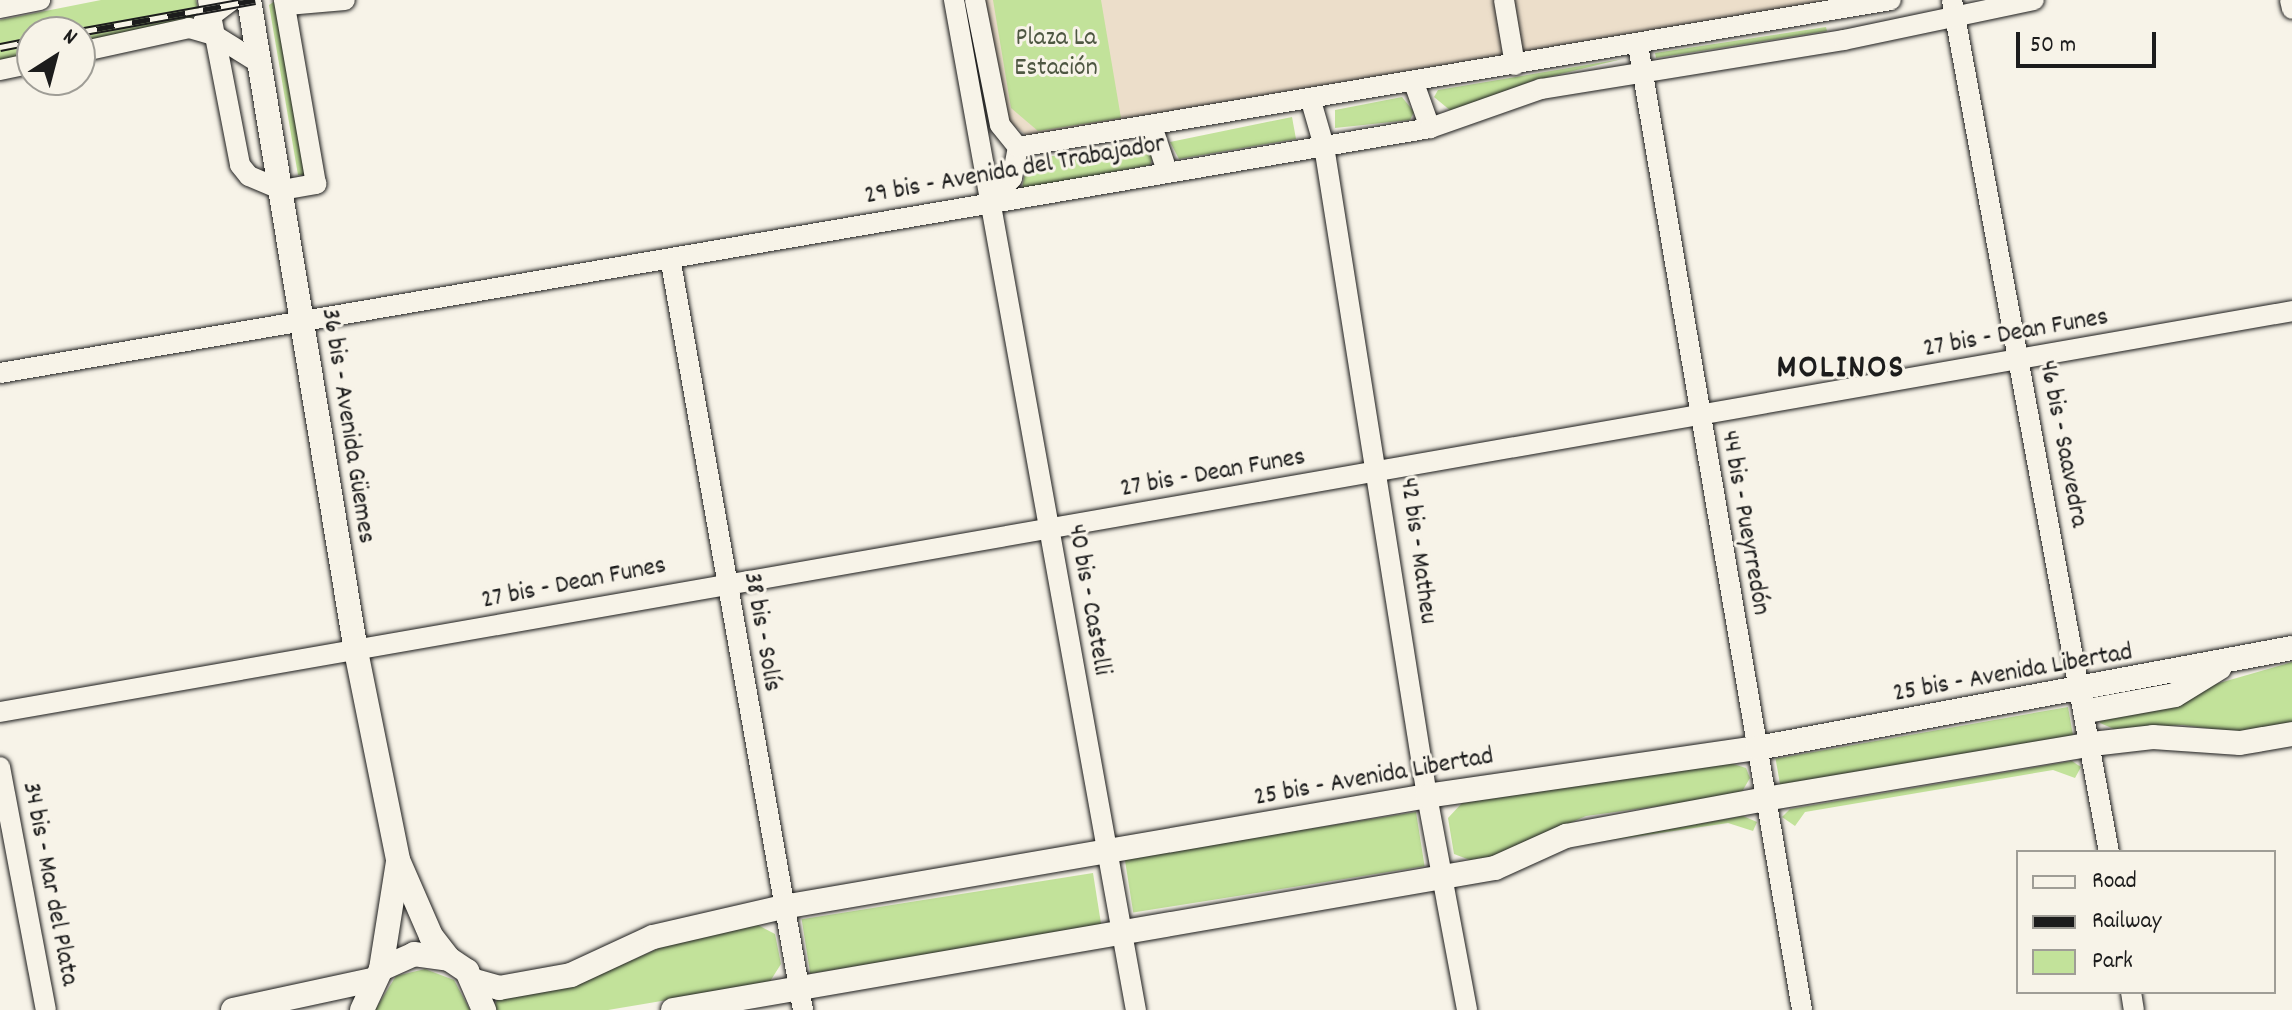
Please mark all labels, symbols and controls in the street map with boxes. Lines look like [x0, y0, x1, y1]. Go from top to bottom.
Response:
north arrow [16, 16, 96, 96]
scale bar [2020, 16, 2160, 66]
text: N [56, 22, 83, 54]
park label: Plaza La Estación [1014, 23, 1098, 84]
text: 50 m [2030, 29, 2076, 63]
street label: 29 bis - Avenida del Trabajador [862, 129, 1168, 213]
street label: 27 bis - Dean Funes [1921, 302, 2111, 366]
street label: 36 bis - Avenida Güemes [313, 306, 381, 546]
district label: MOLINOS [1776, 350, 1906, 390]
street label: 46 bis - Saavedra [2031, 358, 2093, 530]
street label: 44 bis - Pueyrredón [1712, 428, 1776, 618]
street label: 27 bis - Dean Funes [1118, 442, 1308, 506]
street label: 42 bis - Matheu [1391, 476, 1443, 626]
street label: 40 bis - Castelli [1059, 522, 1117, 678]
street label: 27 bis - Dean Funes [479, 551, 669, 617]
street label: 38 bis - Solís [735, 570, 787, 694]
street label: 25 bis - Avenida Libertad [1891, 638, 2135, 710]
street label: 25 bis - Avenida Libertad [1252, 742, 1496, 814]
street label: 34 bis - Mar del Plata [14, 780, 84, 988]
legend [2016, 850, 2276, 994]
text: Road [2092, 865, 2137, 899]
text: Railway [2092, 905, 2161, 939]
text: Park [2092, 945, 2133, 979]

